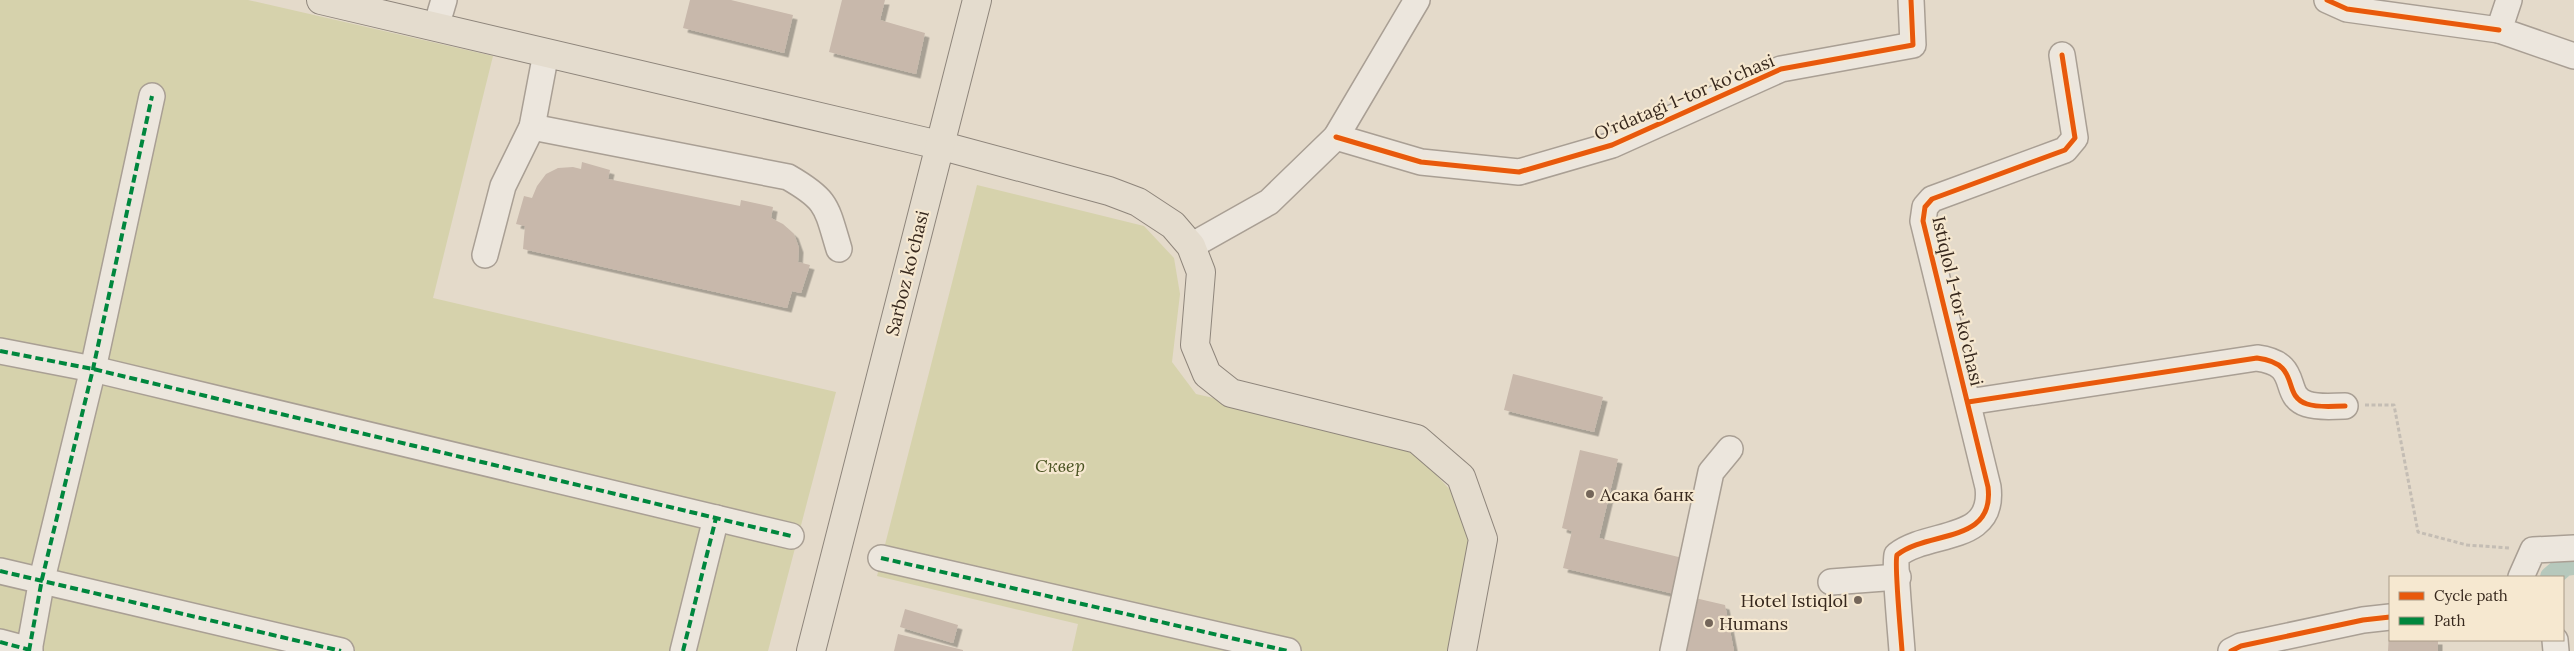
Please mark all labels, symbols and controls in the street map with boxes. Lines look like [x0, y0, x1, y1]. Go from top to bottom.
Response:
street label: O'rdatagi 1-tor ko'chasi [1590, 49, 1778, 145]
street label: Sarboz ko'chasi [880, 208, 934, 338]
street label: Istiqlol 1-tor ko'chasi [1927, 214, 1989, 388]
park label: Сквер [1035, 454, 1085, 477]
place label: Асака банк [1599, 483, 1694, 506]
marker: Асака банк [1584, 488, 1596, 500]
legend [2389, 576, 2564, 641]
text: Cycle path [2434, 586, 2508, 605]
place label: Hotel Istiqlol [1741, 589, 1848, 612]
marker: Hotel Istiqlol [1852, 594, 1864, 606]
text: Path [2434, 611, 2465, 630]
place label: Humans [1719, 612, 1788, 635]
marker: Humans [1703, 617, 1715, 629]

